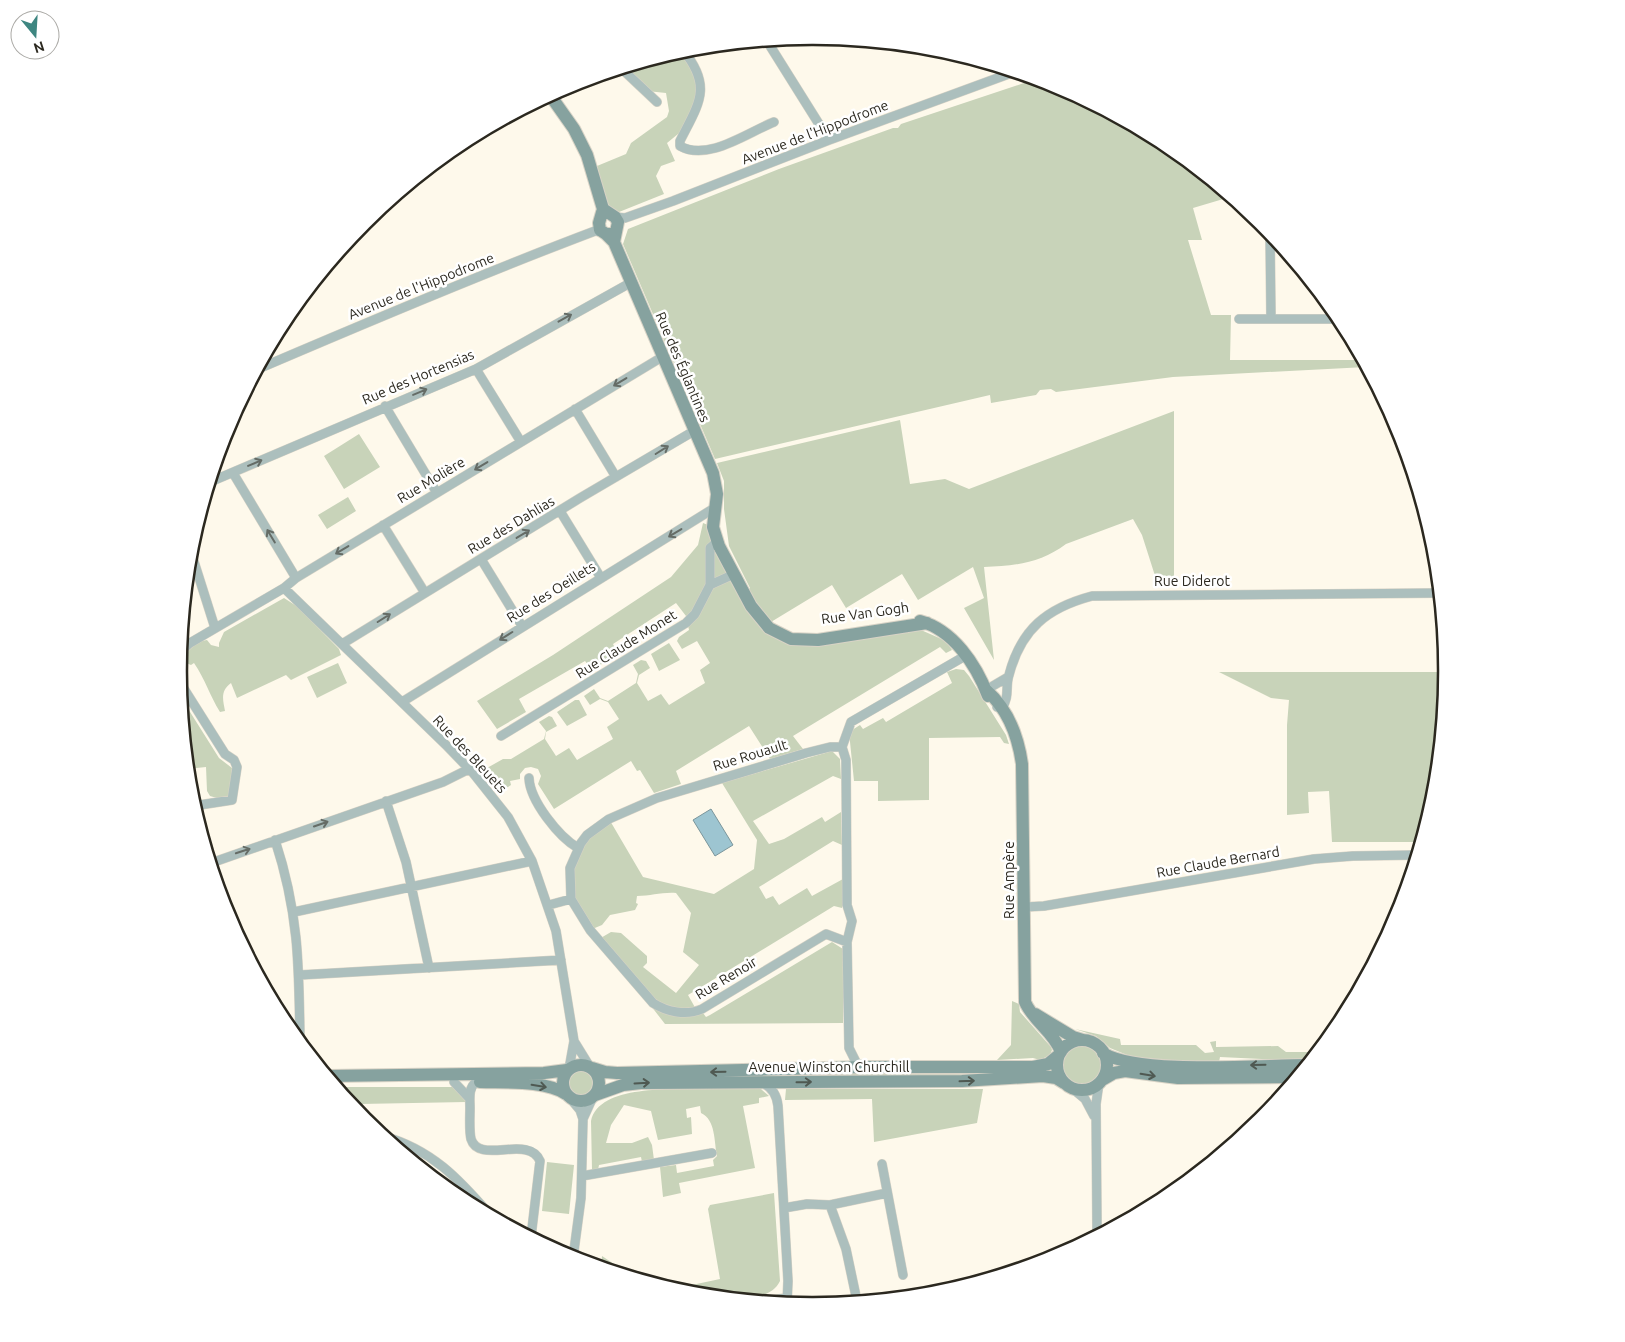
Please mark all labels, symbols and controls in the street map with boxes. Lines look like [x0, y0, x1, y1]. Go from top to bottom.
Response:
north arrow [10, 10, 60, 60]
text: N [32, 38, 46, 57]
street label: Avenue de l'Hippodrome [739, 97, 891, 167]
street label: Avenue de l'Hippodrome [346, 249, 496, 323]
street label: Rue des Églantines [653, 309, 714, 425]
one-way arrow [557, 313, 571, 323]
street label: Rue des Hortensias [360, 346, 476, 408]
one-way arrow [613, 377, 627, 387]
one-way arrow [412, 386, 427, 396]
one-way arrow [654, 444, 668, 454]
street label: Rue Molière [394, 454, 468, 506]
one-way arrow [247, 458, 262, 468]
one-way arrow [475, 462, 489, 472]
street label: Rue des Dahlias [465, 493, 557, 557]
one-way arrow [515, 528, 529, 538]
one-way arrow [668, 529, 682, 539]
one-way arrow [265, 530, 275, 544]
one-way arrow [336, 546, 350, 556]
street label: Rue des Oeillets [504, 558, 598, 626]
street label: Rue Diderot [1154, 573, 1230, 589]
street label: Rue Van Gogh [820, 599, 910, 627]
street label: Rue Claude Monet [573, 606, 680, 681]
one-way arrow [376, 613, 390, 623]
one-way arrow [499, 631, 513, 641]
street label: Rue des Bleuets [430, 712, 510, 796]
street label: Rue Rouault [711, 736, 790, 774]
one-way arrow [313, 819, 328, 828]
street label: Rue Ampère [1001, 841, 1017, 919]
street label: Rue Claude Bernard [1155, 843, 1281, 881]
one-way arrow [234, 846, 250, 856]
street label: Rue Renoir [692, 953, 760, 1003]
street label: Avenue Winston Churchill [748, 1059, 910, 1075]
one-way arrow [1250, 1060, 1266, 1070]
one-way arrow [710, 1067, 726, 1076]
one-way arrow [1140, 1070, 1156, 1080]
one-way arrow [958, 1076, 974, 1085]
one-way arrow [796, 1077, 812, 1087]
one-way arrow [633, 1079, 649, 1088]
one-way arrow [531, 1081, 547, 1091]

